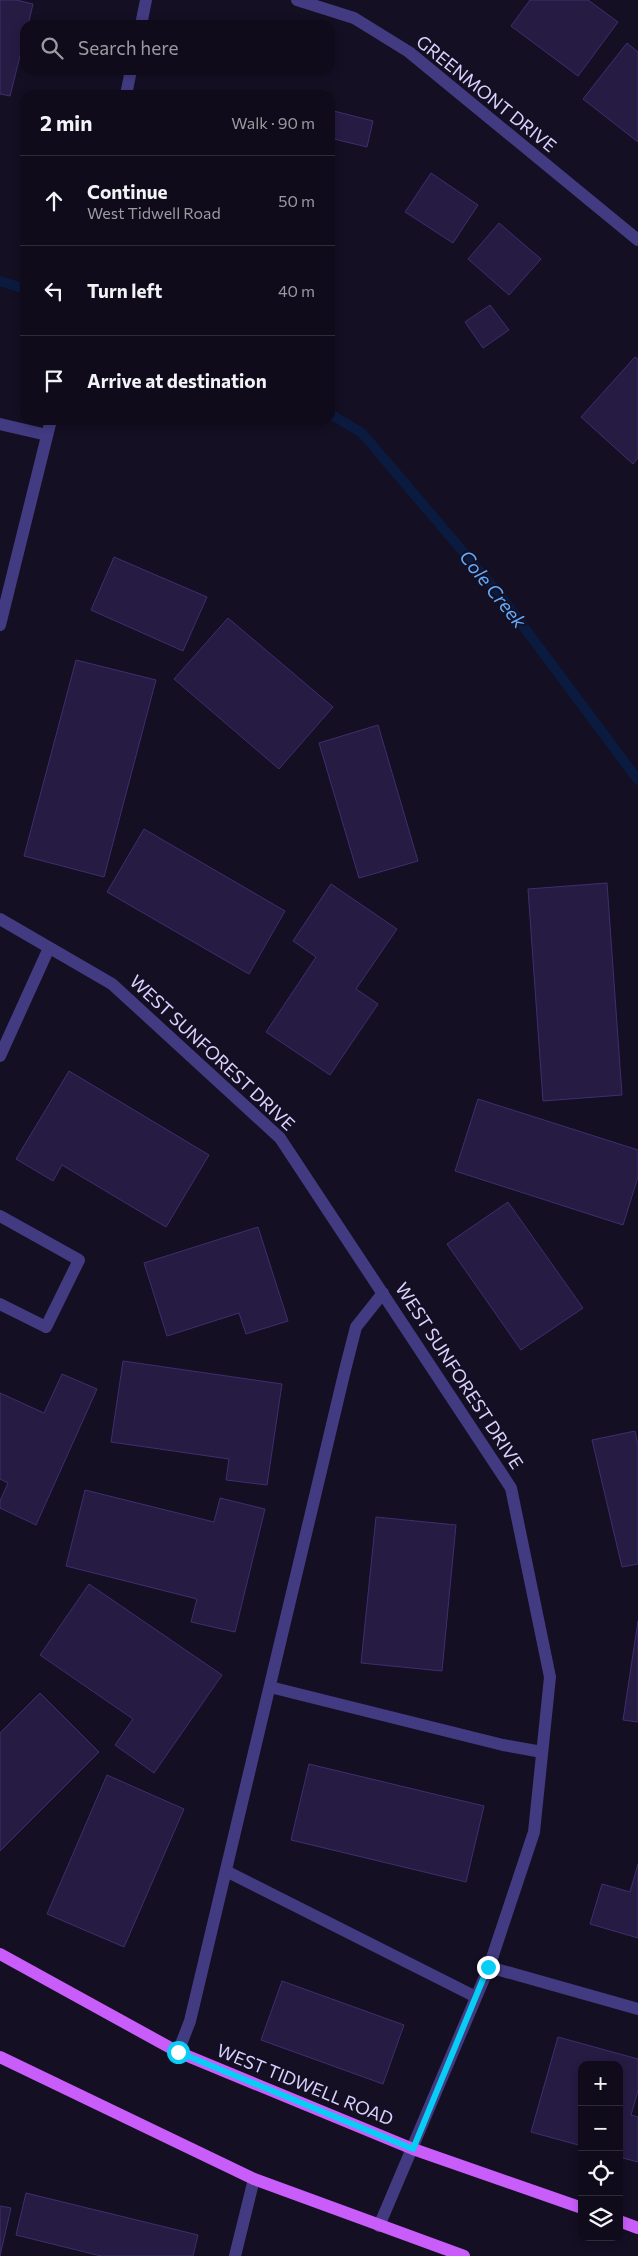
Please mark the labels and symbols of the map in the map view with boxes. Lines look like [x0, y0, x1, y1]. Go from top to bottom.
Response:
street label: GREENMONT DRIVE [412, 30, 561, 156]
water label: Cole Creek [455, 545, 532, 633]
street label: WEST SUNFOREST DRIVE [125, 970, 300, 1135]
street label: WEST SUNFOREST DRIVE [391, 1278, 528, 1473]
route end [477, 1956, 500, 1979]
street label: WEST TIDWELL ROAD [214, 2039, 397, 2130]
route start [167, 2041, 190, 2064]

